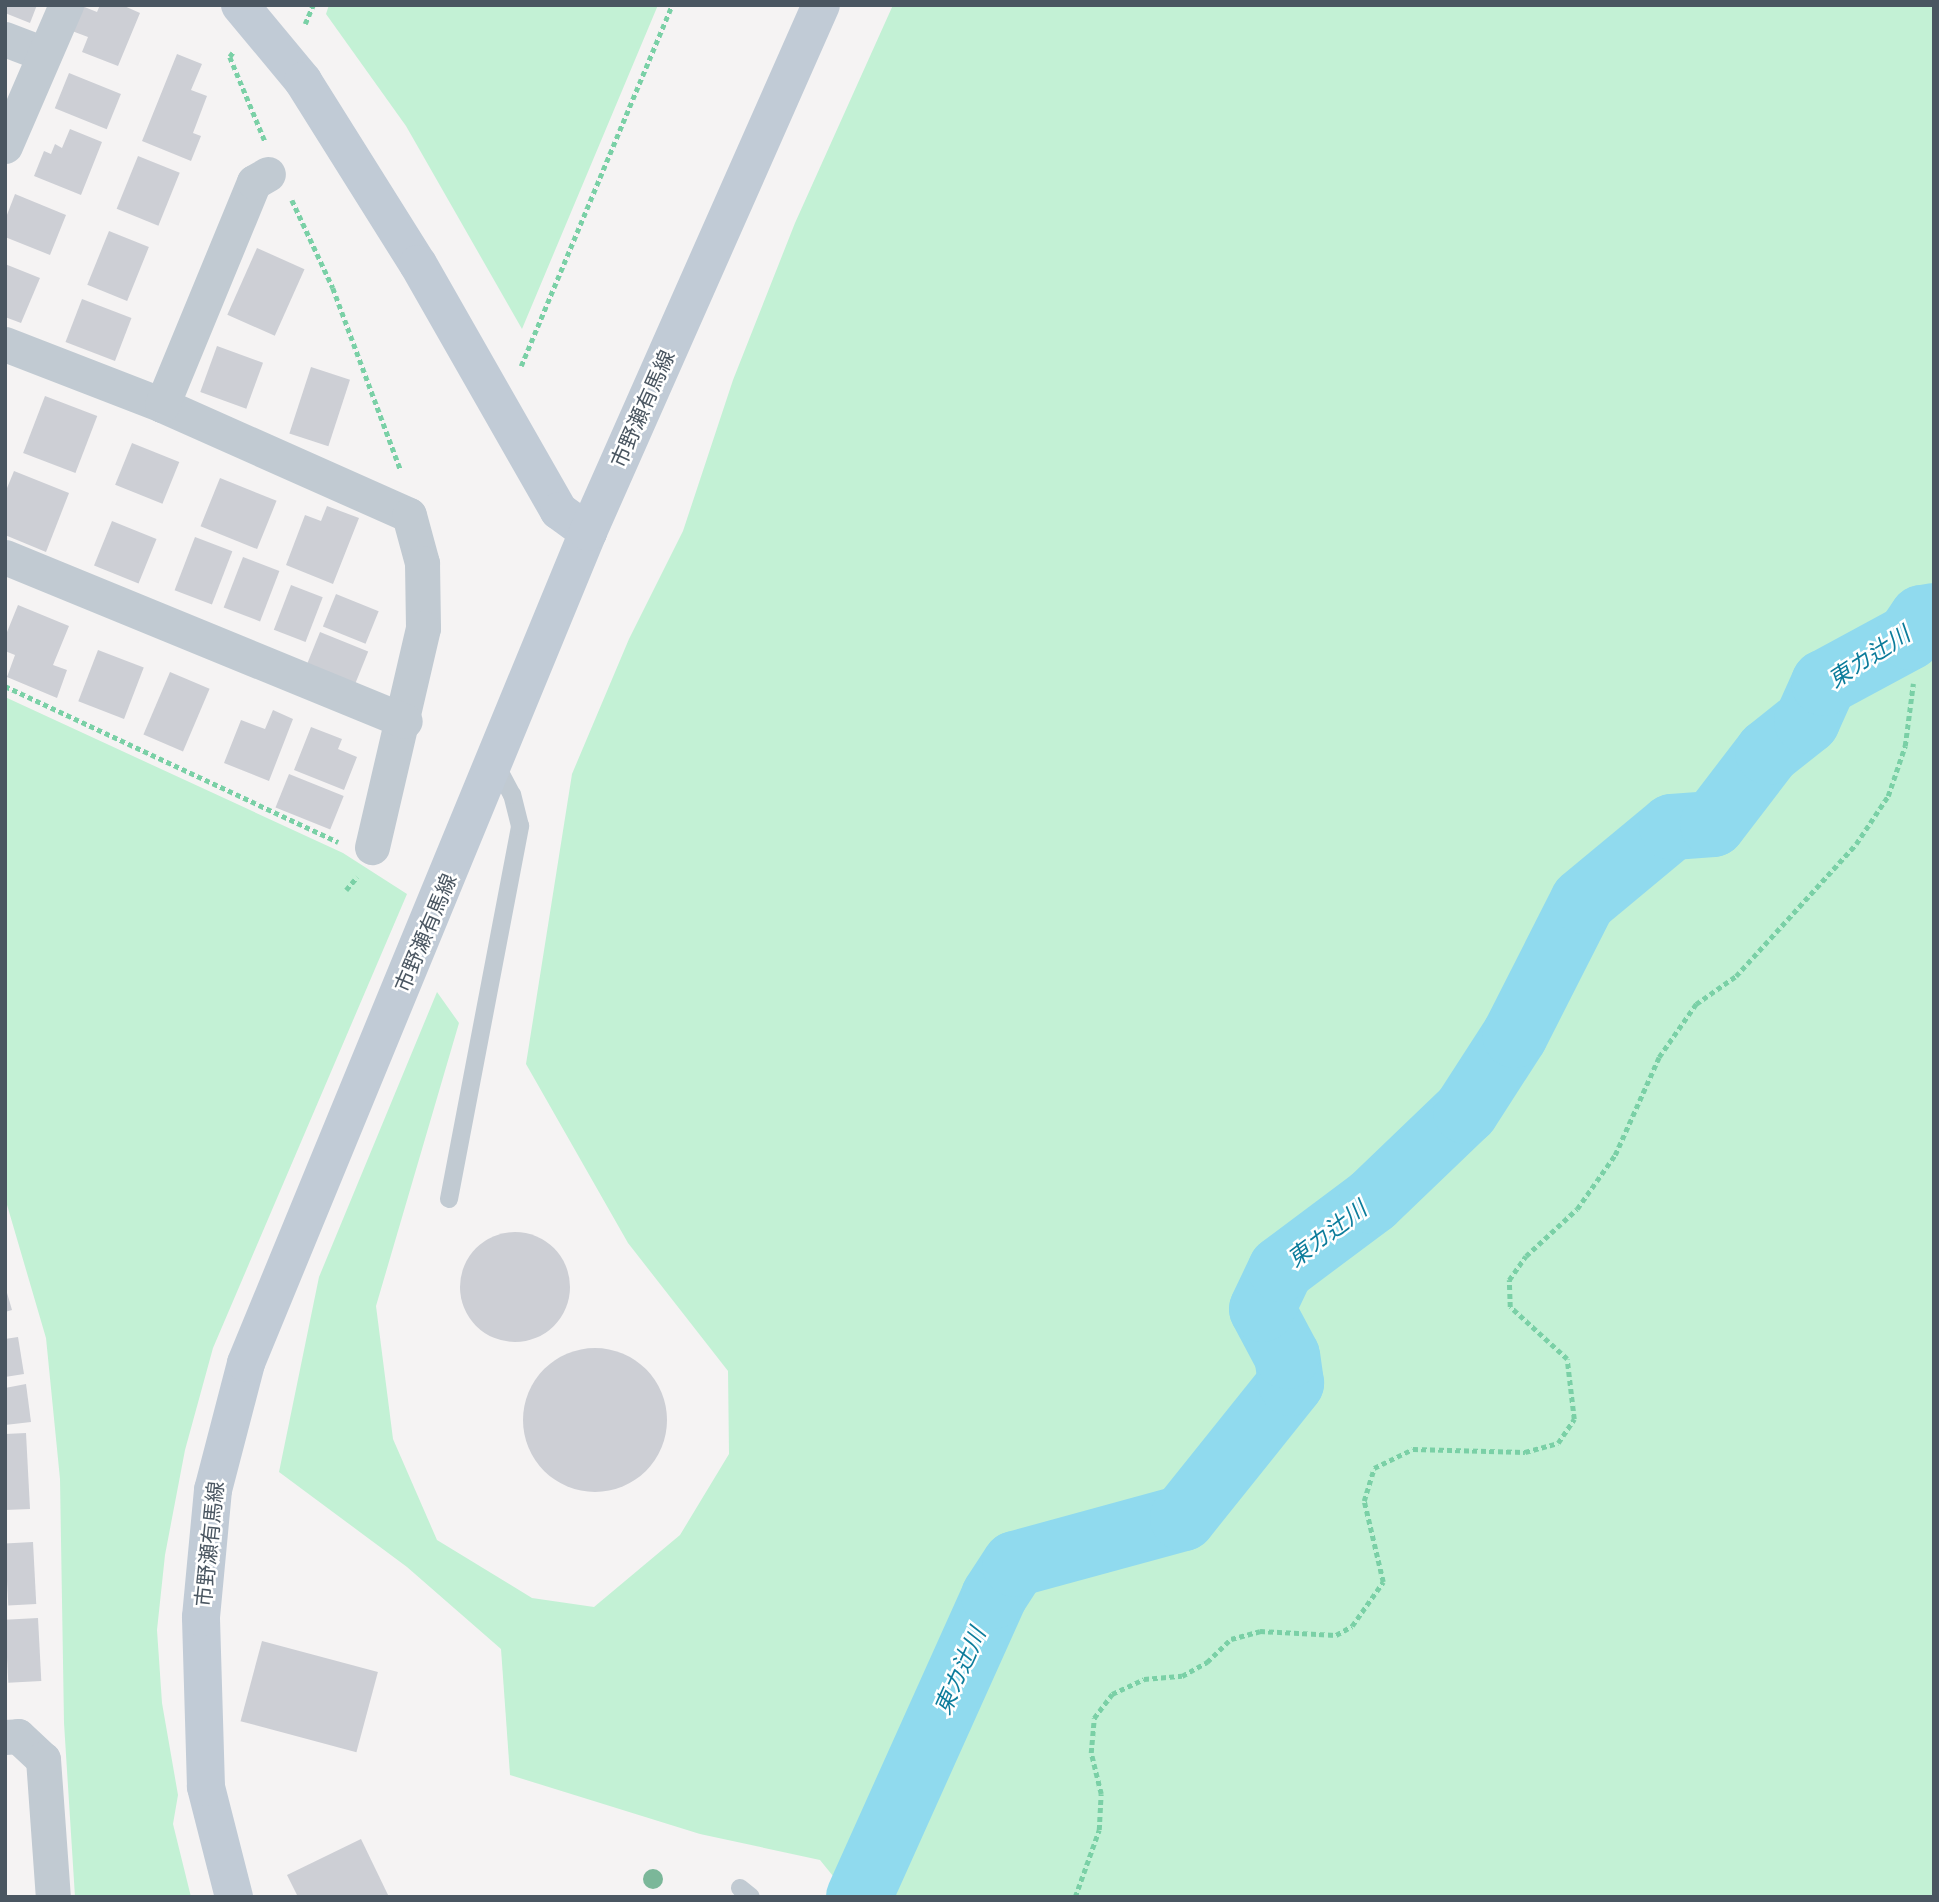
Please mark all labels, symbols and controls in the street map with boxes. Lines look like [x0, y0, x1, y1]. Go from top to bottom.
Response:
street label: 市野瀬有馬線 [606, 346, 680, 472]
water label: 東カ辻川 [1823, 620, 1915, 694]
street label: 市野瀬有馬線 [390, 870, 462, 996]
water label: 東カ辻川 [1282, 1195, 1372, 1273]
street label: 市野瀬有馬線 [191, 1480, 229, 1608]
water label: 東カ辻川 [929, 1623, 991, 1719]

